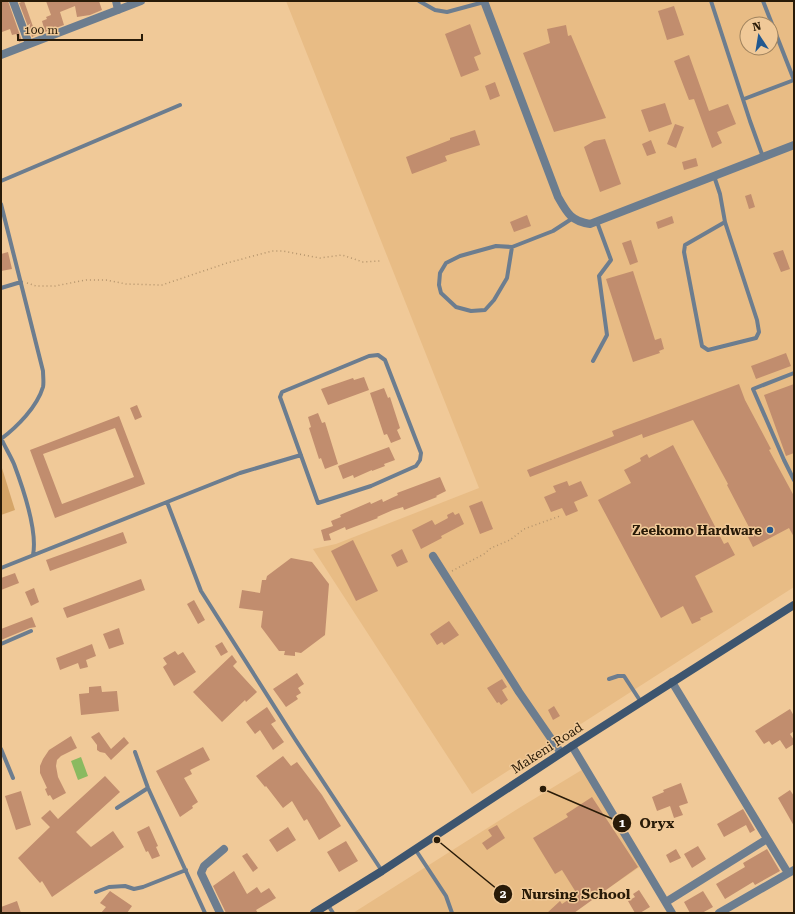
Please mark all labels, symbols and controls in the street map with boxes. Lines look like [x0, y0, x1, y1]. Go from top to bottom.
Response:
scale bar [18, 16, 142, 42]
north arrow [739, 16, 779, 56]
text: N [752, 19, 763, 34]
text: 100 m [24, 23, 58, 37]
place label: Zeekomo Hardware [632, 523, 762, 538]
marker: Zeekomo Hardware [765, 525, 775, 535]
street label: Makeni Road [509, 719, 586, 777]
callout: Oryx [612, 810, 682, 836]
text: Oryx [640, 815, 675, 831]
text: 1 [619, 816, 626, 830]
callout: Nursing School [493, 881, 638, 907]
text: Nursing School [522, 886, 631, 902]
text: 2 [500, 887, 507, 901]

